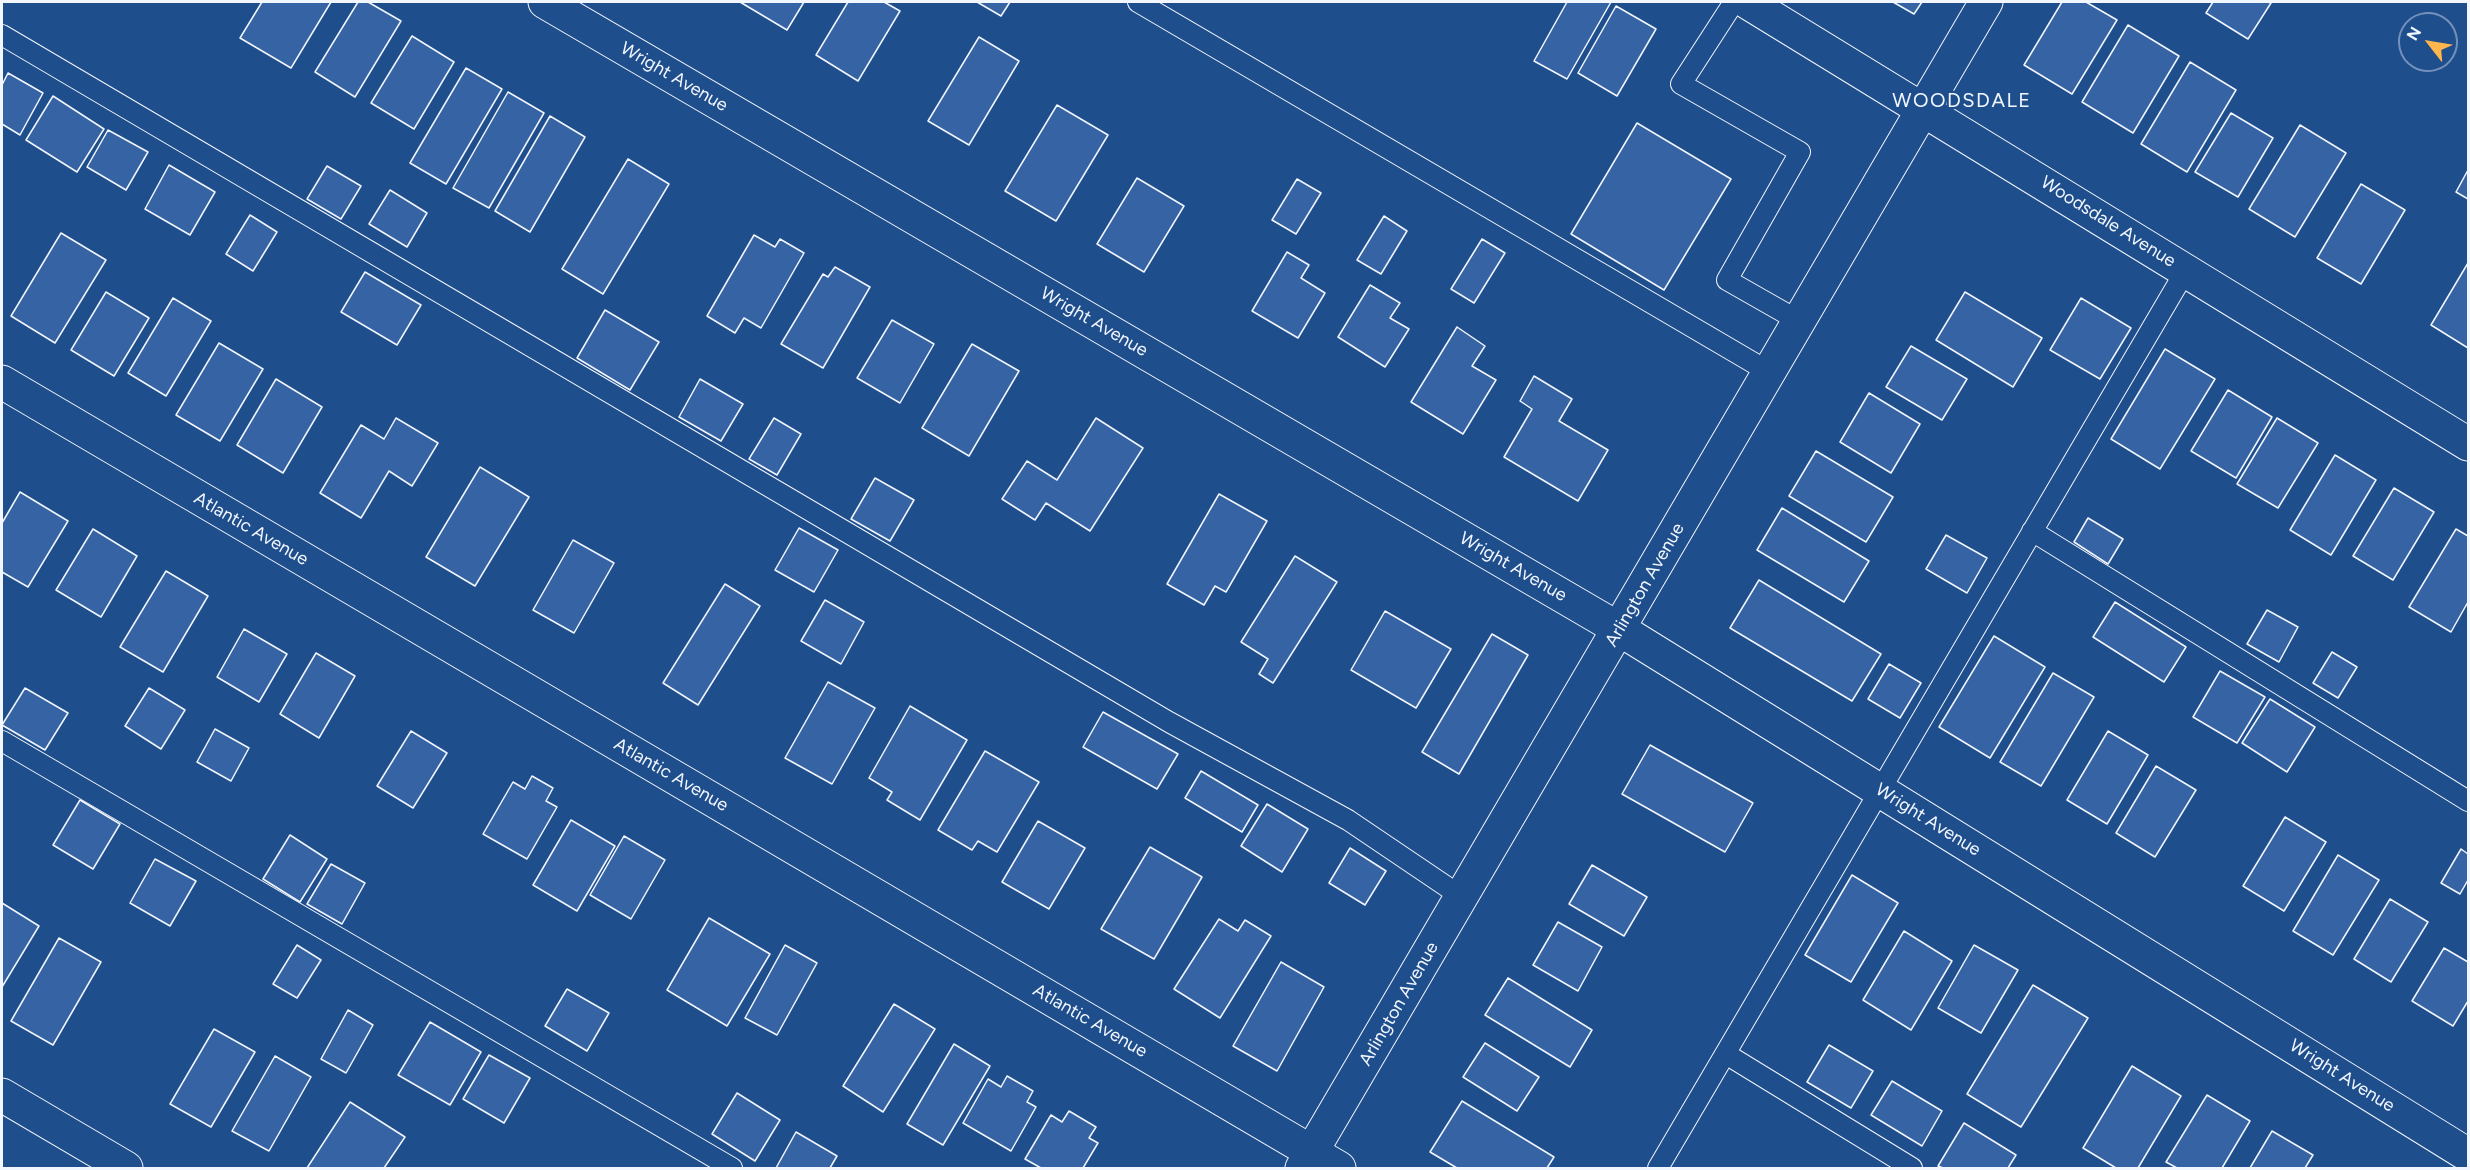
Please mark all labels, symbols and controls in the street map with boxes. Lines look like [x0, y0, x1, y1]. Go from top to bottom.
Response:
north arrow [2398, 12, 2458, 72]
text: N [2403, 23, 2425, 44]
street label: Wright Avenue [617, 38, 731, 116]
district label: WOODSDALE [1892, 89, 2032, 113]
street label: Woodsdale Avenue [2036, 172, 2180, 272]
street label: Wright Avenue [1037, 283, 1151, 361]
street label: Atlantic Avenue [190, 488, 312, 570]
street label: Arlington Avenue [1601, 519, 1689, 651]
street label: Wright Avenue [1456, 528, 1570, 606]
street label: Atlantic Avenue [610, 734, 732, 816]
street label: Wright Avenue [1871, 779, 1985, 861]
street label: Arlington Avenue [1355, 938, 1443, 1070]
street label: Atlantic Avenue [1029, 980, 1151, 1062]
street label: Wright Avenue [2285, 1035, 2399, 1117]

